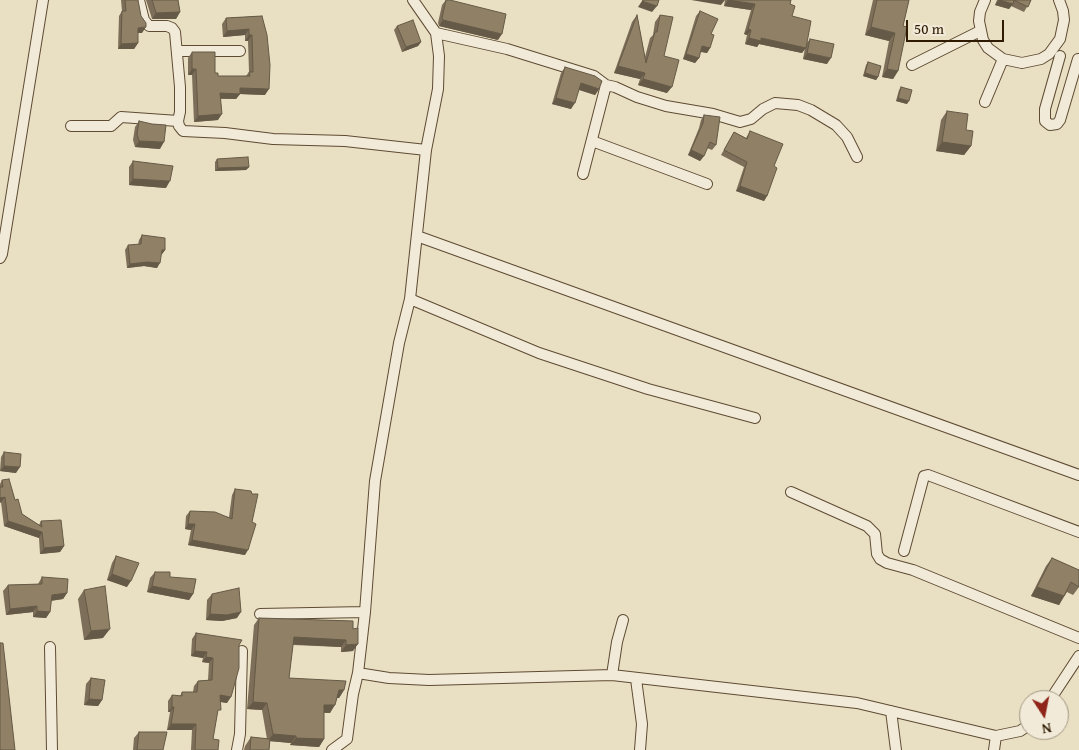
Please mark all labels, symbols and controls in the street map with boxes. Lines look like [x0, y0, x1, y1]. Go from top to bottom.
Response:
scale bar [909, 10, 1006, 42]
text: 50 m [914, 18, 944, 39]
north arrow [1019, 690, 1069, 740]
text: N [1040, 718, 1053, 739]

